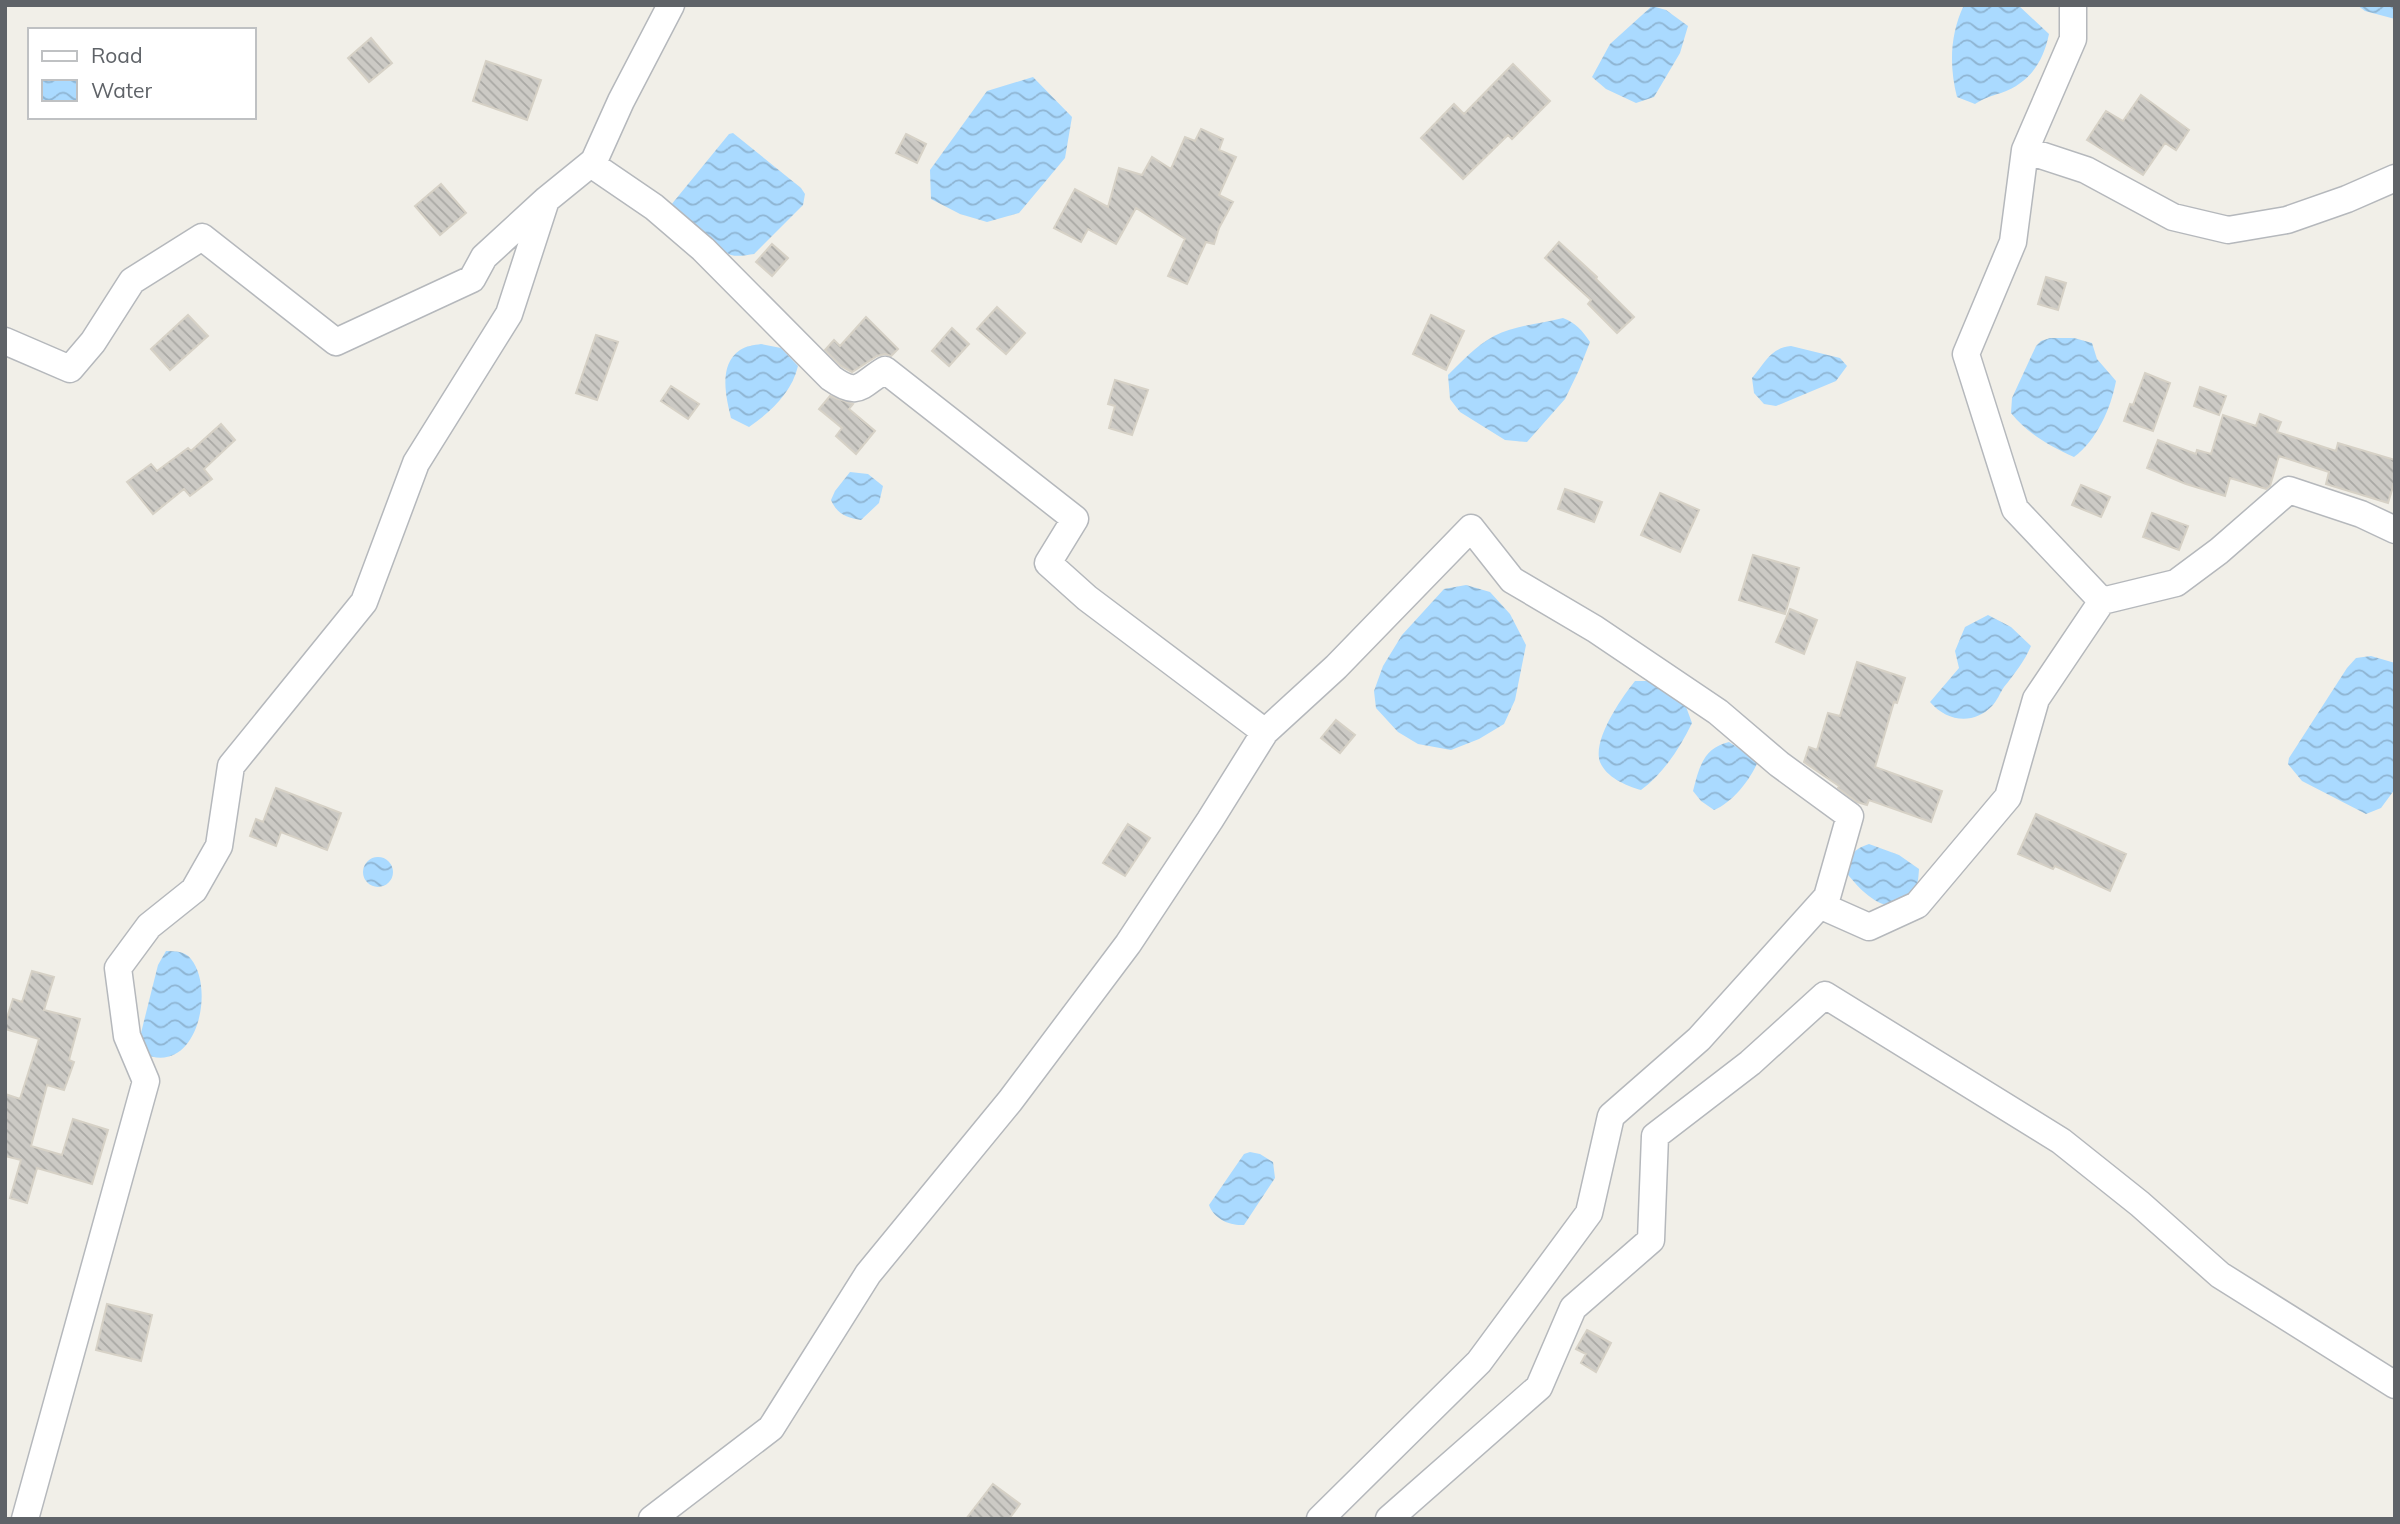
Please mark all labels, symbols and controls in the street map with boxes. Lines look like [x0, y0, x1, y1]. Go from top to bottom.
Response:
legend [28, 28, 256, 119]
text: Road [91, 42, 142, 68]
text: Water [91, 77, 152, 103]

